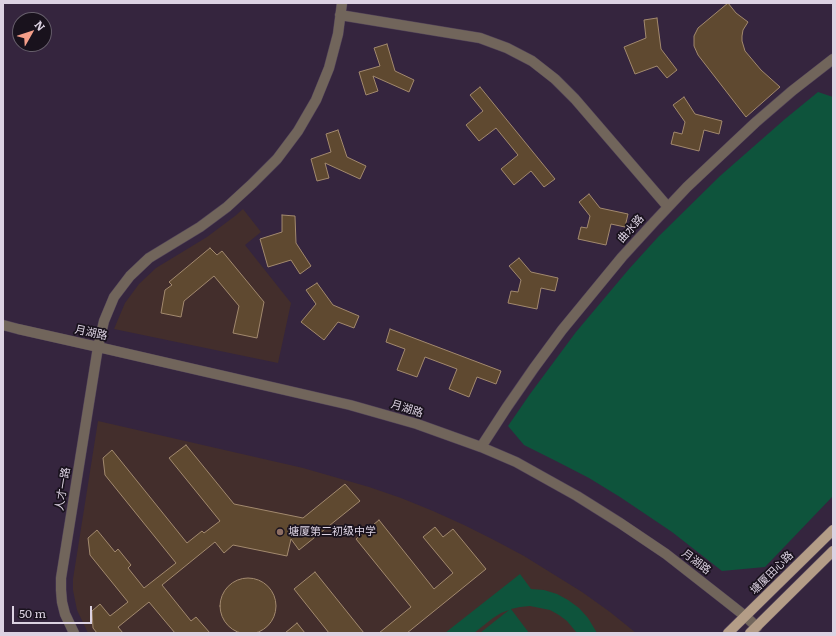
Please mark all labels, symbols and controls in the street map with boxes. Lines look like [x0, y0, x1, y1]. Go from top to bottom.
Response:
north arrow [12, 12, 52, 52]
text: N [31, 16, 50, 34]
street label: 曲水路 [615, 212, 647, 246]
street label: 月湖路 [73, 323, 109, 343]
street label: 月湖路 [389, 398, 425, 420]
street label: 人才一路 [53, 466, 73, 512]
place label: 塘厦第二初级中学 [288, 525, 376, 539]
marker: 塘厦第二初级中学 [275, 527, 285, 537]
street label: 月湖路 [679, 547, 713, 577]
street label: 塘厦田心路 [748, 549, 796, 597]
scale bar [14, 598, 94, 624]
text: 50 m [19, 604, 46, 622]

